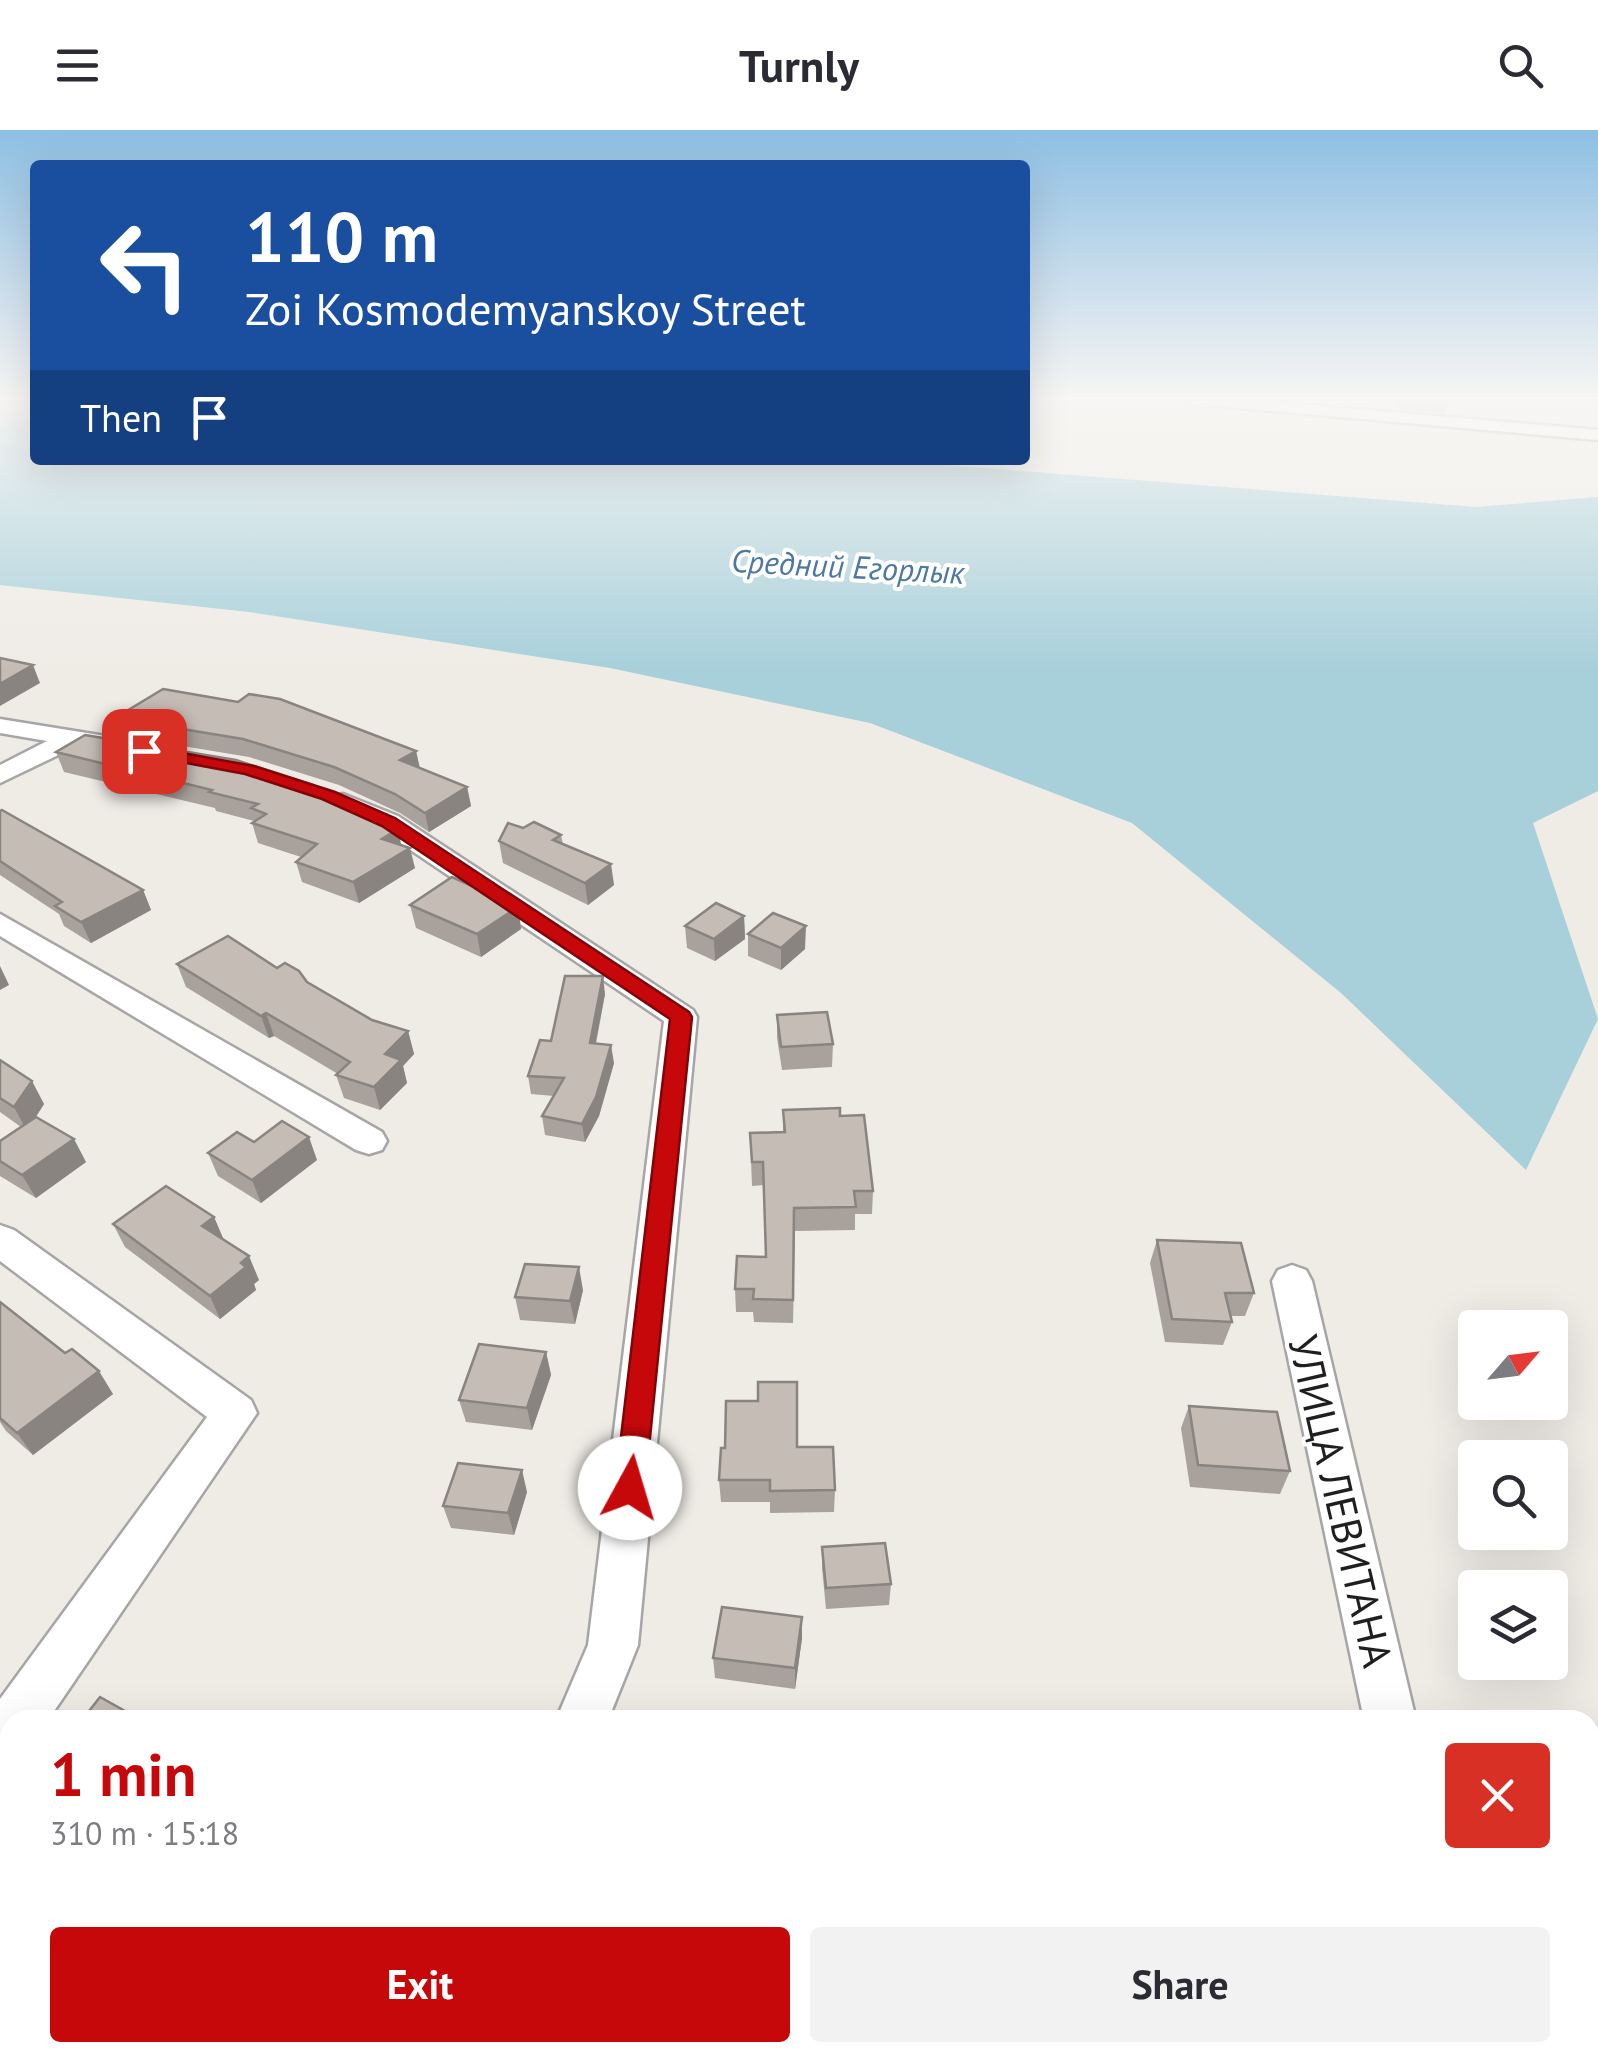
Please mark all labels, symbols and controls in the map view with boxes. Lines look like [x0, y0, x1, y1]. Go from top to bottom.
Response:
text: Turnly [739, 36, 859, 94]
icon: menu [50, 38, 105, 93]
icon: search [1493, 38, 1548, 93]
text: 110 m [245, 191, 438, 281]
icon: left [80, 200, 210, 330]
text: Zoi Kosmodemyanskoy Street [245, 279, 806, 337]
icon: arrive [182, 390, 237, 445]
text: Then [80, 393, 162, 442]
water label: Средний Егорлык [730, 539, 967, 593]
pin [102, 709, 187, 794]
icon: arrive [117, 724, 172, 779]
north arrow [1458, 1310, 1568, 1420]
map controls [1458, 1310, 1568, 1680]
street label: УЛИЦА ЛЕВИТАНА [1276, 1330, 1406, 1673]
position arrow [578, 1436, 682, 1540]
button: search [1458, 1440, 1568, 1550]
button: layers [1458, 1570, 1568, 1680]
text: 1 min [50, 1735, 196, 1813]
button: close [1445, 1743, 1550, 1848]
text: 310 m · 15:18 [50, 1812, 239, 1854]
button: Exit [50, 1927, 790, 2042]
button: Share [810, 1927, 1550, 2042]

